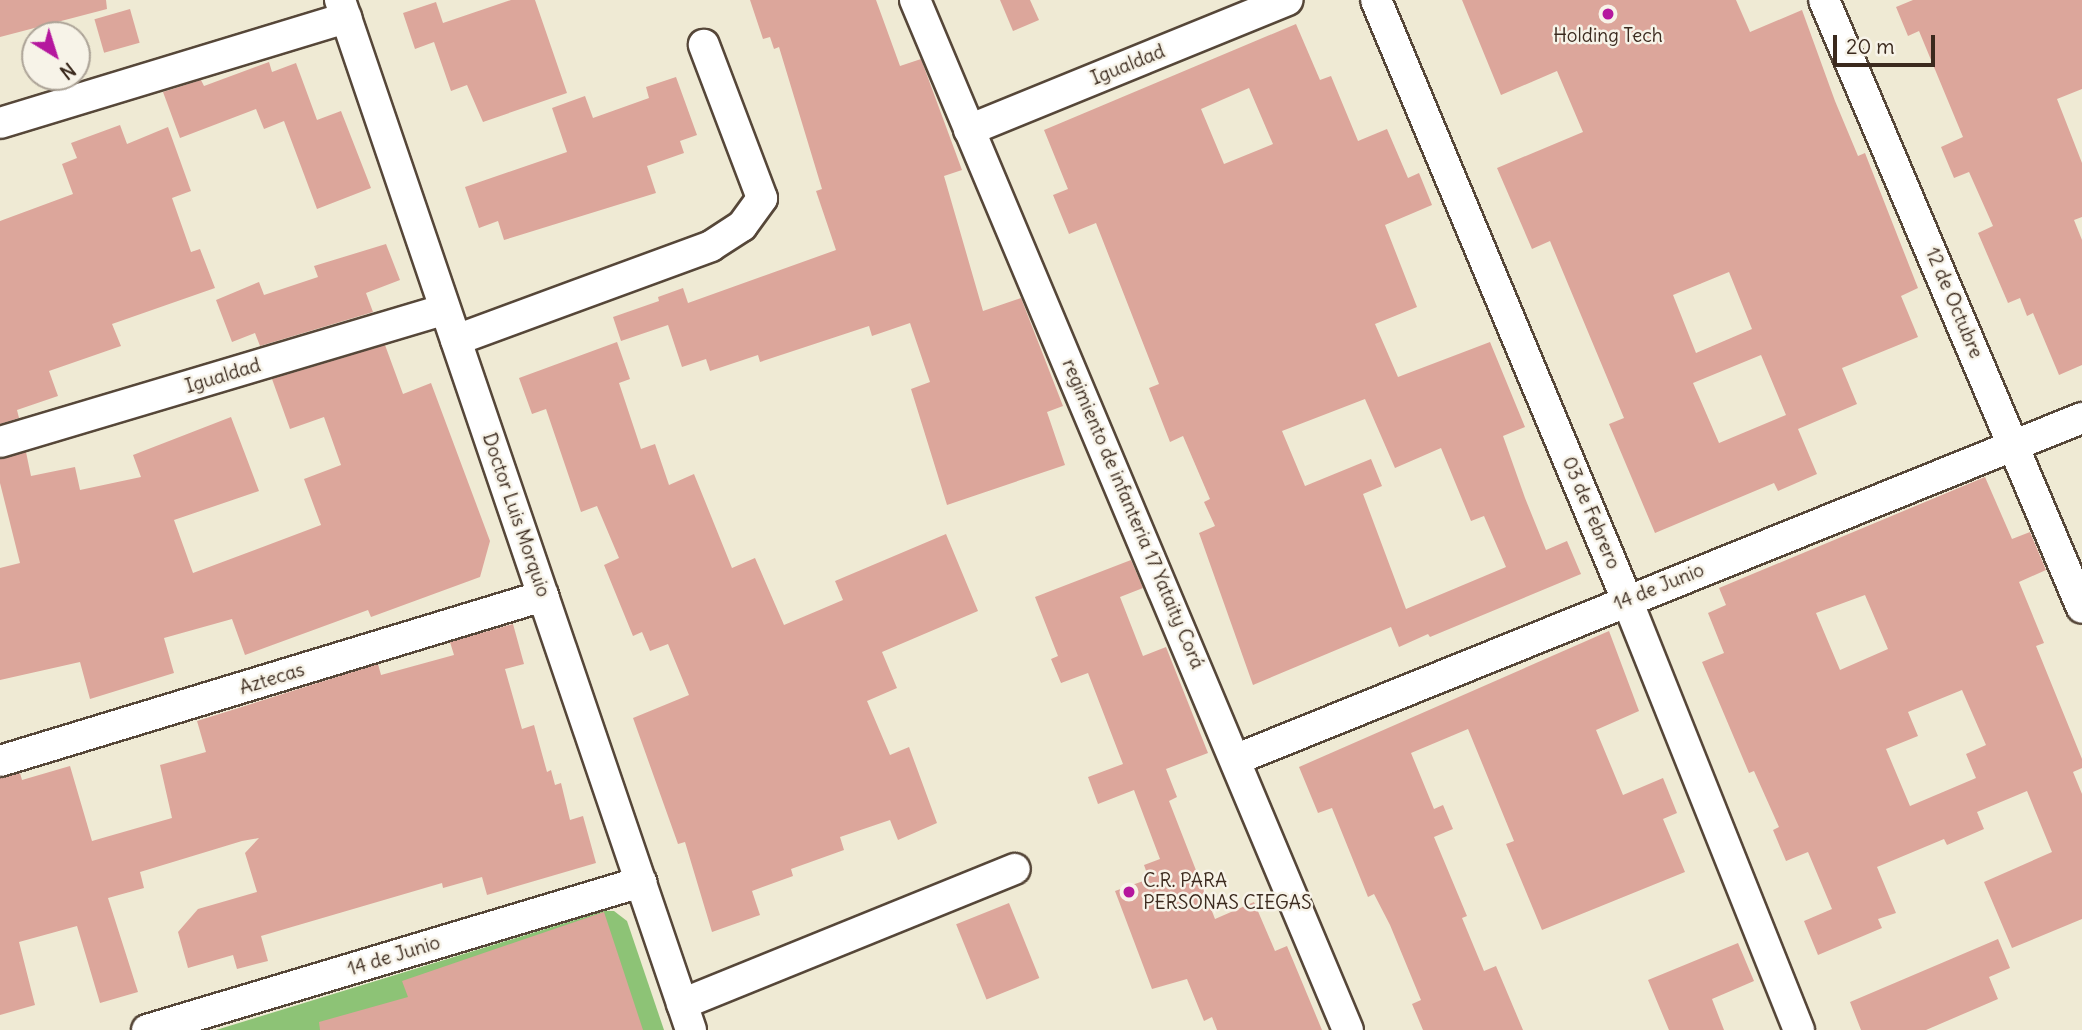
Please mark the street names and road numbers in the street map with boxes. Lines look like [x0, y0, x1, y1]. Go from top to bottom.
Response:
street label: Igualdad [1088, 40, 1168, 90]
street label: 12 de Octubre [1920, 244, 1988, 362]
street label: Igualdad [182, 354, 264, 398]
street label: regimiento de infanteria 17 Yataity Corá [1057, 356, 1209, 672]
street label: Doctor Luis Morquio [477, 430, 555, 600]
street label: 03 de Febrero [1557, 453, 1625, 573]
street label: 14 de Junio [1610, 559, 1708, 615]
street label: Aztecas [237, 658, 307, 700]
street label: 14 de Junio [345, 931, 443, 981]

